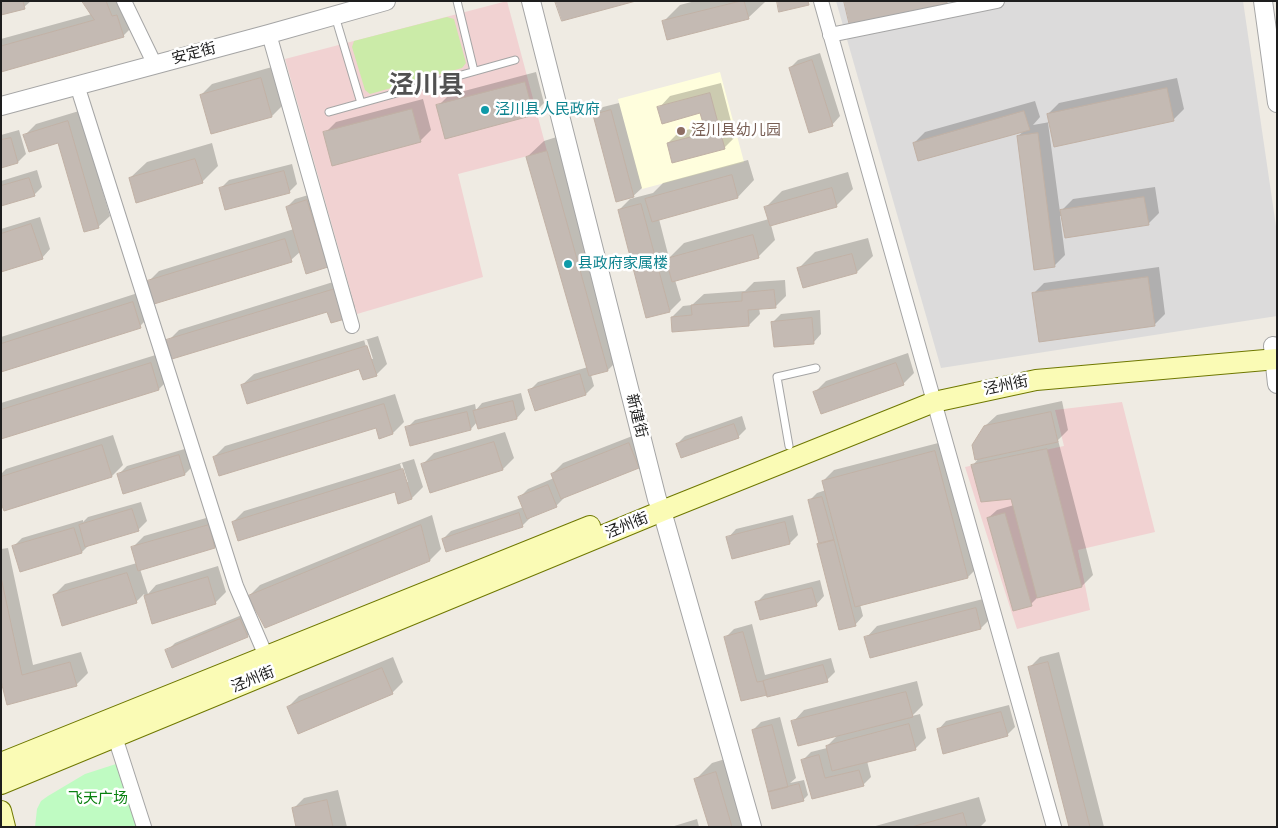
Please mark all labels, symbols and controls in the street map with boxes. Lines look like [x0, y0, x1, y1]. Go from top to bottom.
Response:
street label: 安定街 [170, 39, 218, 69]
district label: 泾川县 [389, 71, 463, 101]
place label: 泾川县人民政府 [495, 101, 600, 119]
marker: 泾川县人民政府 [479, 104, 491, 116]
place label: 泾川县幼儿园 [691, 122, 781, 140]
marker: 泾川县幼儿园 [675, 125, 687, 137]
place label: 县政府家属楼 [578, 255, 668, 273]
marker: 县政府家属楼 [562, 258, 574, 270]
street label: 泾州街 [982, 373, 1030, 399]
street label: 新建街 [622, 392, 650, 440]
street label: 泾州街 [603, 509, 651, 543]
street label: 泾州街 [229, 663, 277, 697]
park label: 飞天广场 [68, 790, 128, 808]

